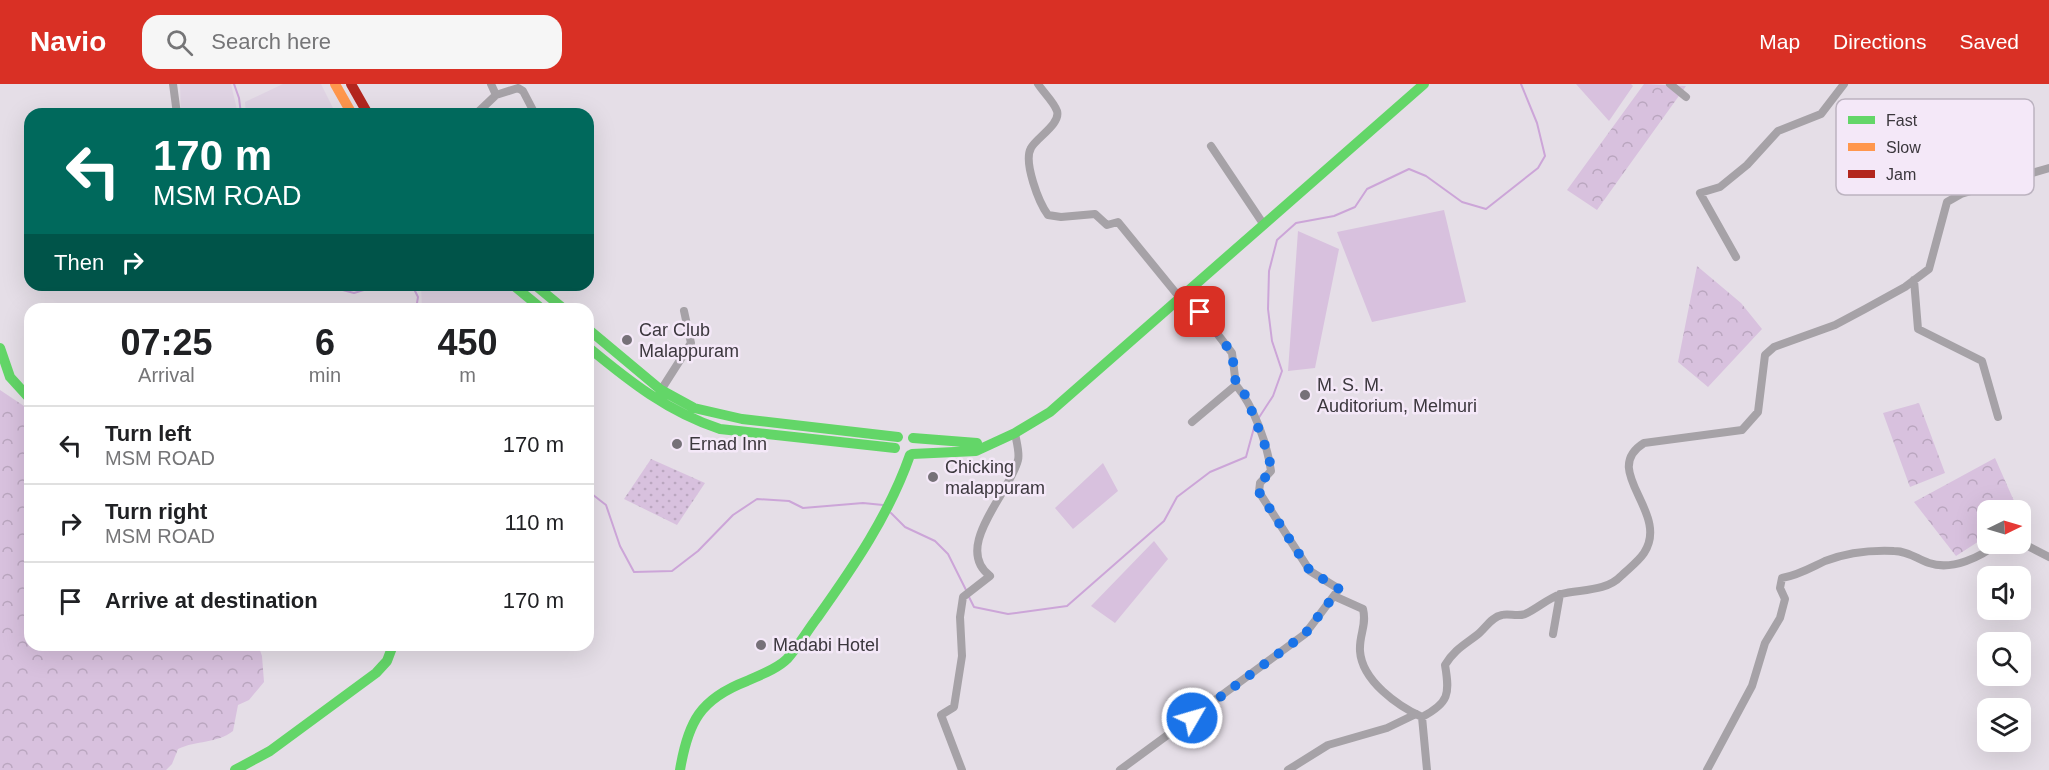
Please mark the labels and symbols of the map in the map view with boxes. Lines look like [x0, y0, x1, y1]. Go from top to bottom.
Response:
legend [1836, 99, 2034, 195]
text: Fast [1886, 112, 1918, 129]
text: Slow [1886, 139, 1921, 156]
text: Jam [1886, 166, 1916, 183]
pin [1174, 286, 1225, 337]
place label: Car Club Malappuram [639, 320, 739, 361]
marker: Car Club Malappuram [620, 333, 634, 347]
place label: M. S. M. Auditorium, Melmuri [1317, 375, 1477, 416]
marker: M. S. M. Auditorium, Melmuri [1298, 388, 1312, 402]
place label: Ernad Inn [689, 434, 767, 454]
marker: Ernad Inn [670, 437, 684, 451]
place label: Chicking malappuram [945, 457, 1045, 498]
marker: Chicking malappuram [926, 470, 940, 484]
north arrow [1977, 500, 2031, 554]
place label: Madabi Hotel [773, 635, 879, 655]
marker: Madabi Hotel [754, 638, 768, 652]
position arrow [1160, 686, 1224, 750]

